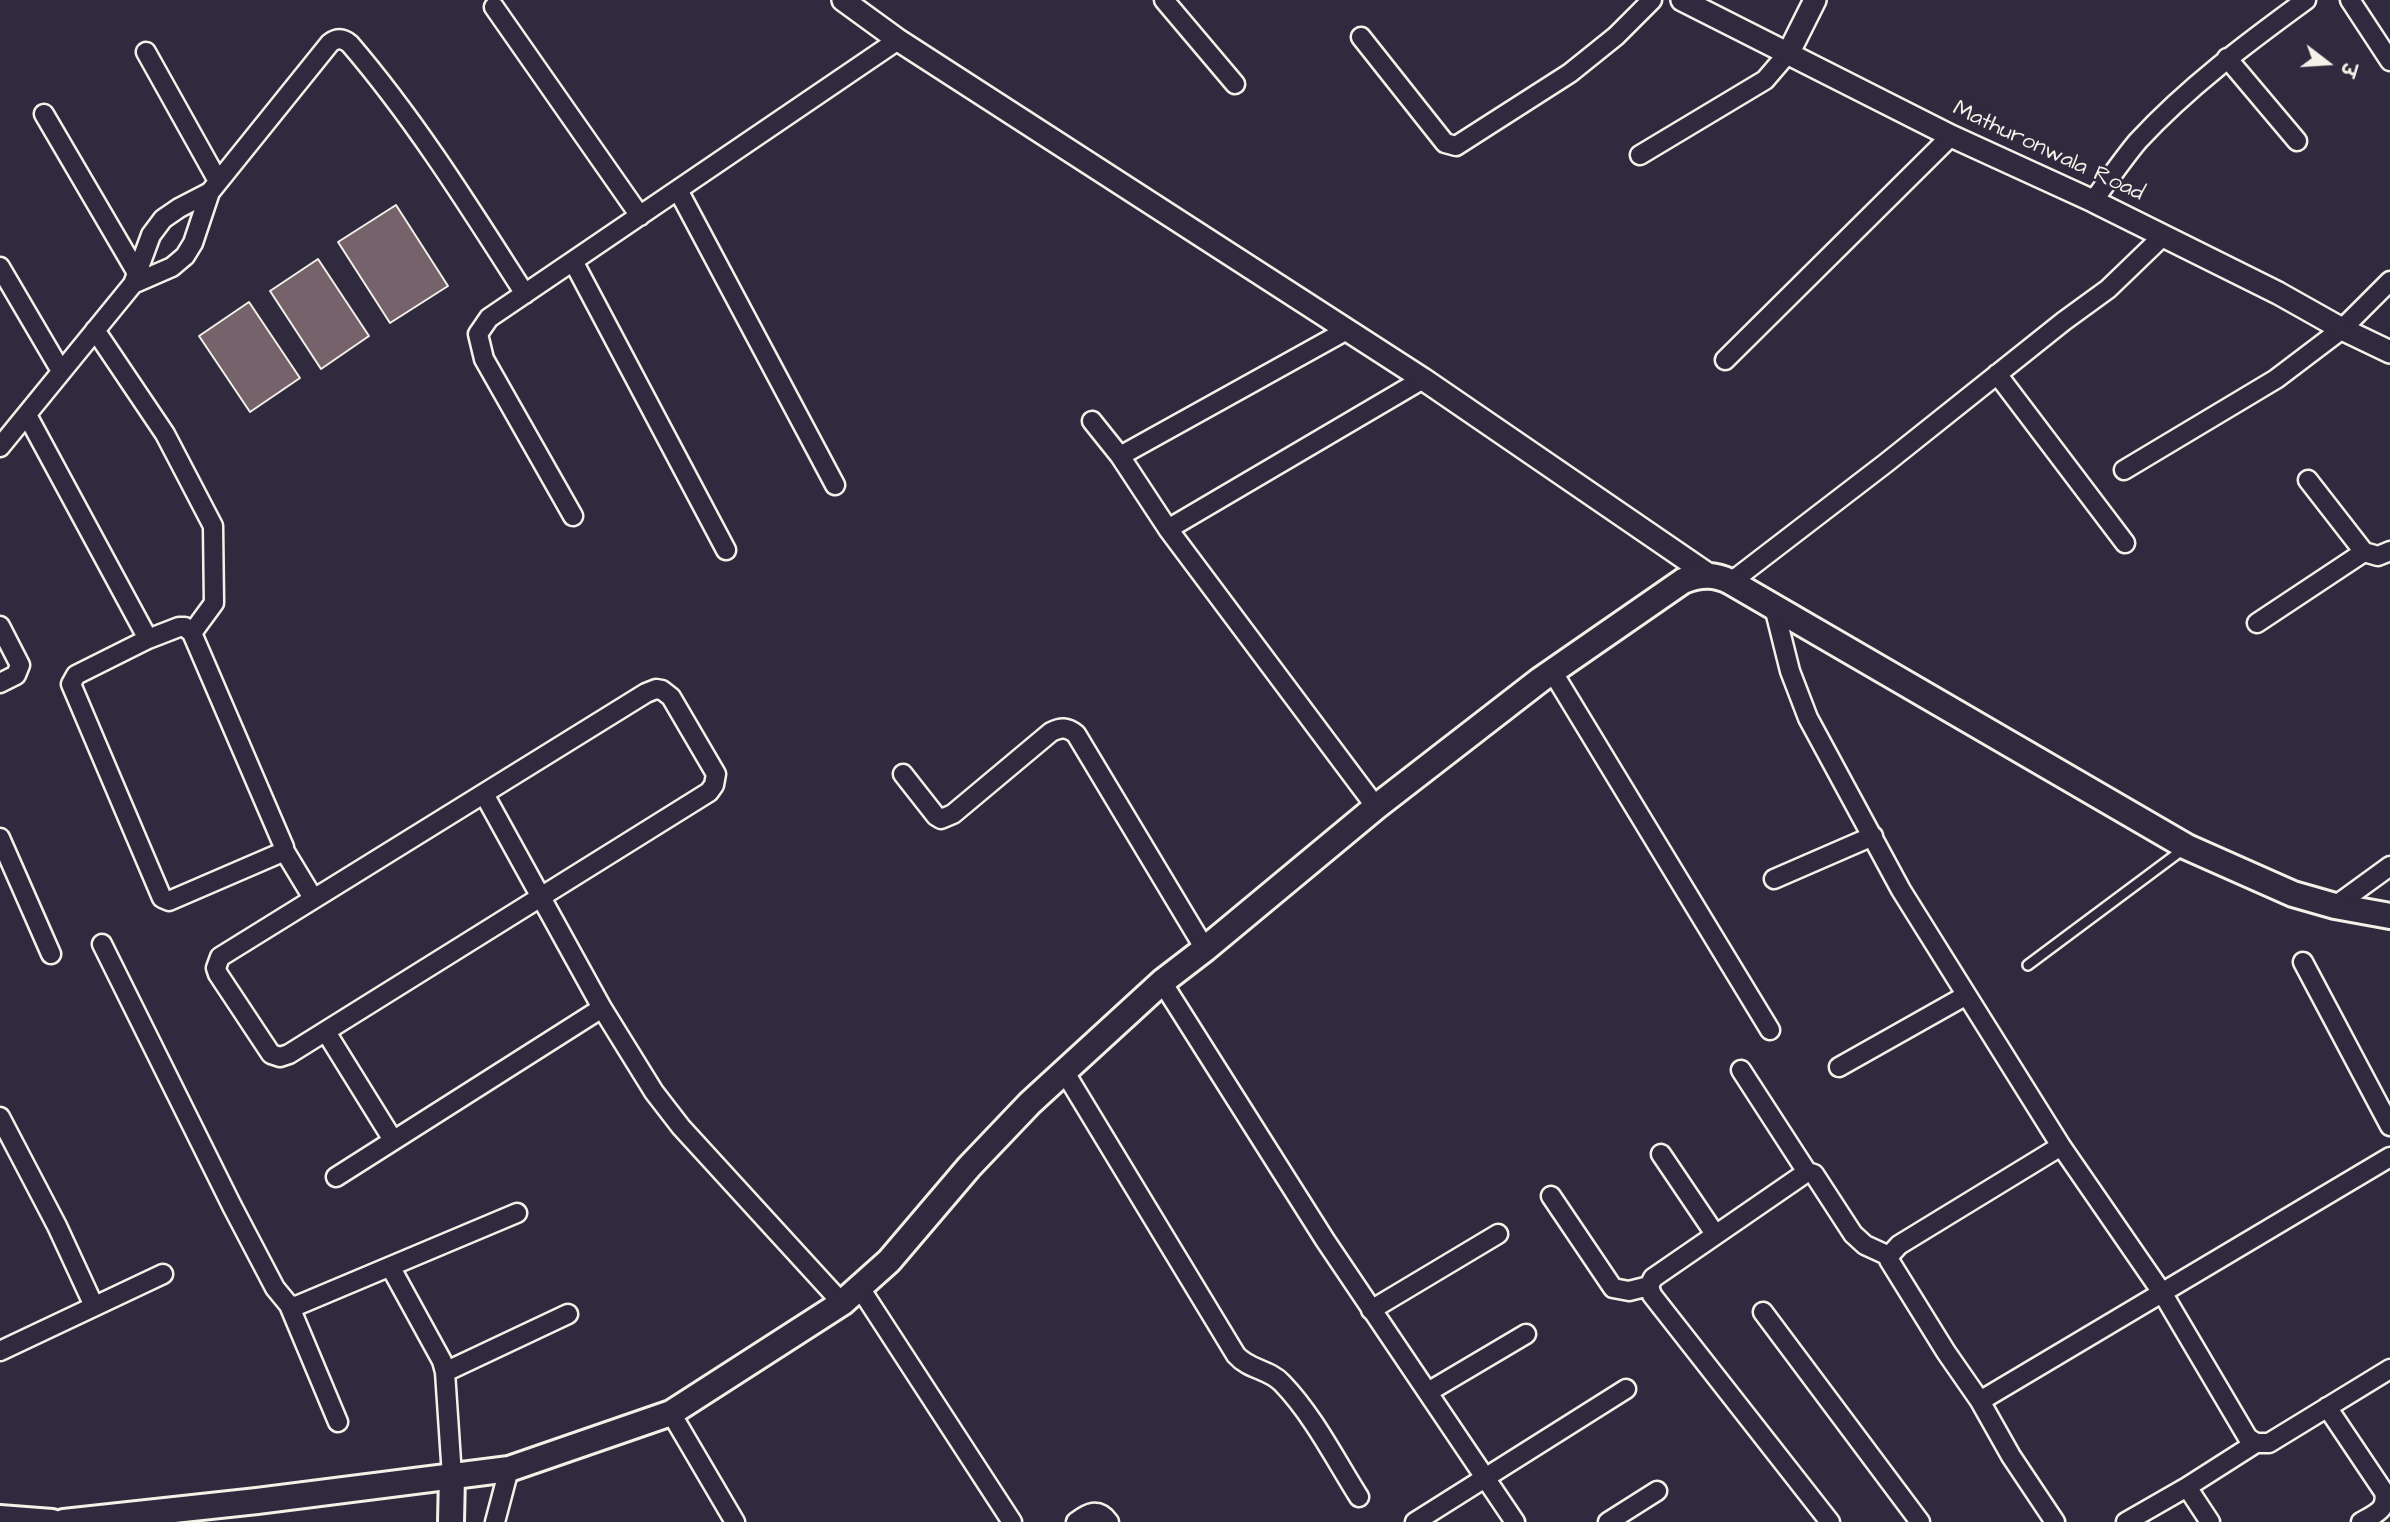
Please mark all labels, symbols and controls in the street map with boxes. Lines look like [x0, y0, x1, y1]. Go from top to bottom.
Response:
north arrow [2292, 28, 2362, 98]
text: उ [2333, 59, 2362, 79]
street label: Mathuronwala Road [1948, 96, 2148, 208]

